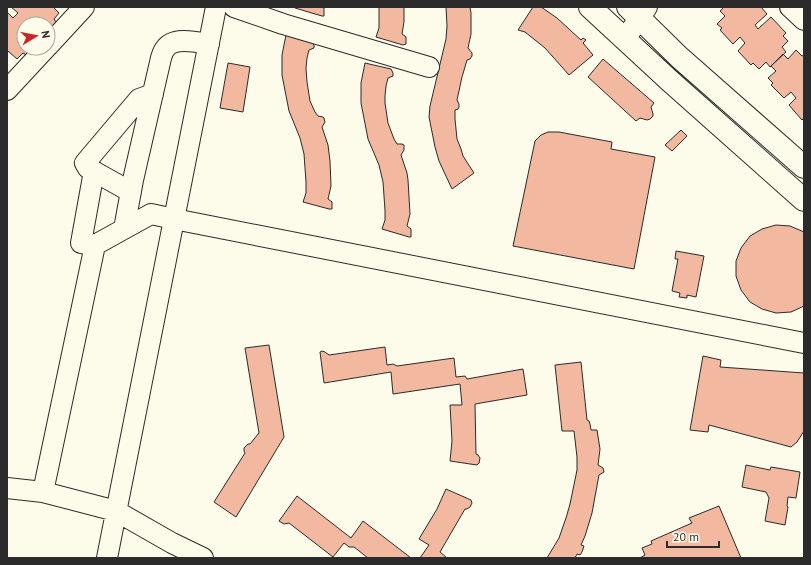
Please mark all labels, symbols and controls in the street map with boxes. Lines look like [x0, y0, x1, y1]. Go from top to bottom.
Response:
north arrow [16, 16, 56, 56]
text: N [38, 29, 53, 39]
scale bar [667, 523, 719, 549]
text: 20 m [673, 529, 699, 544]

